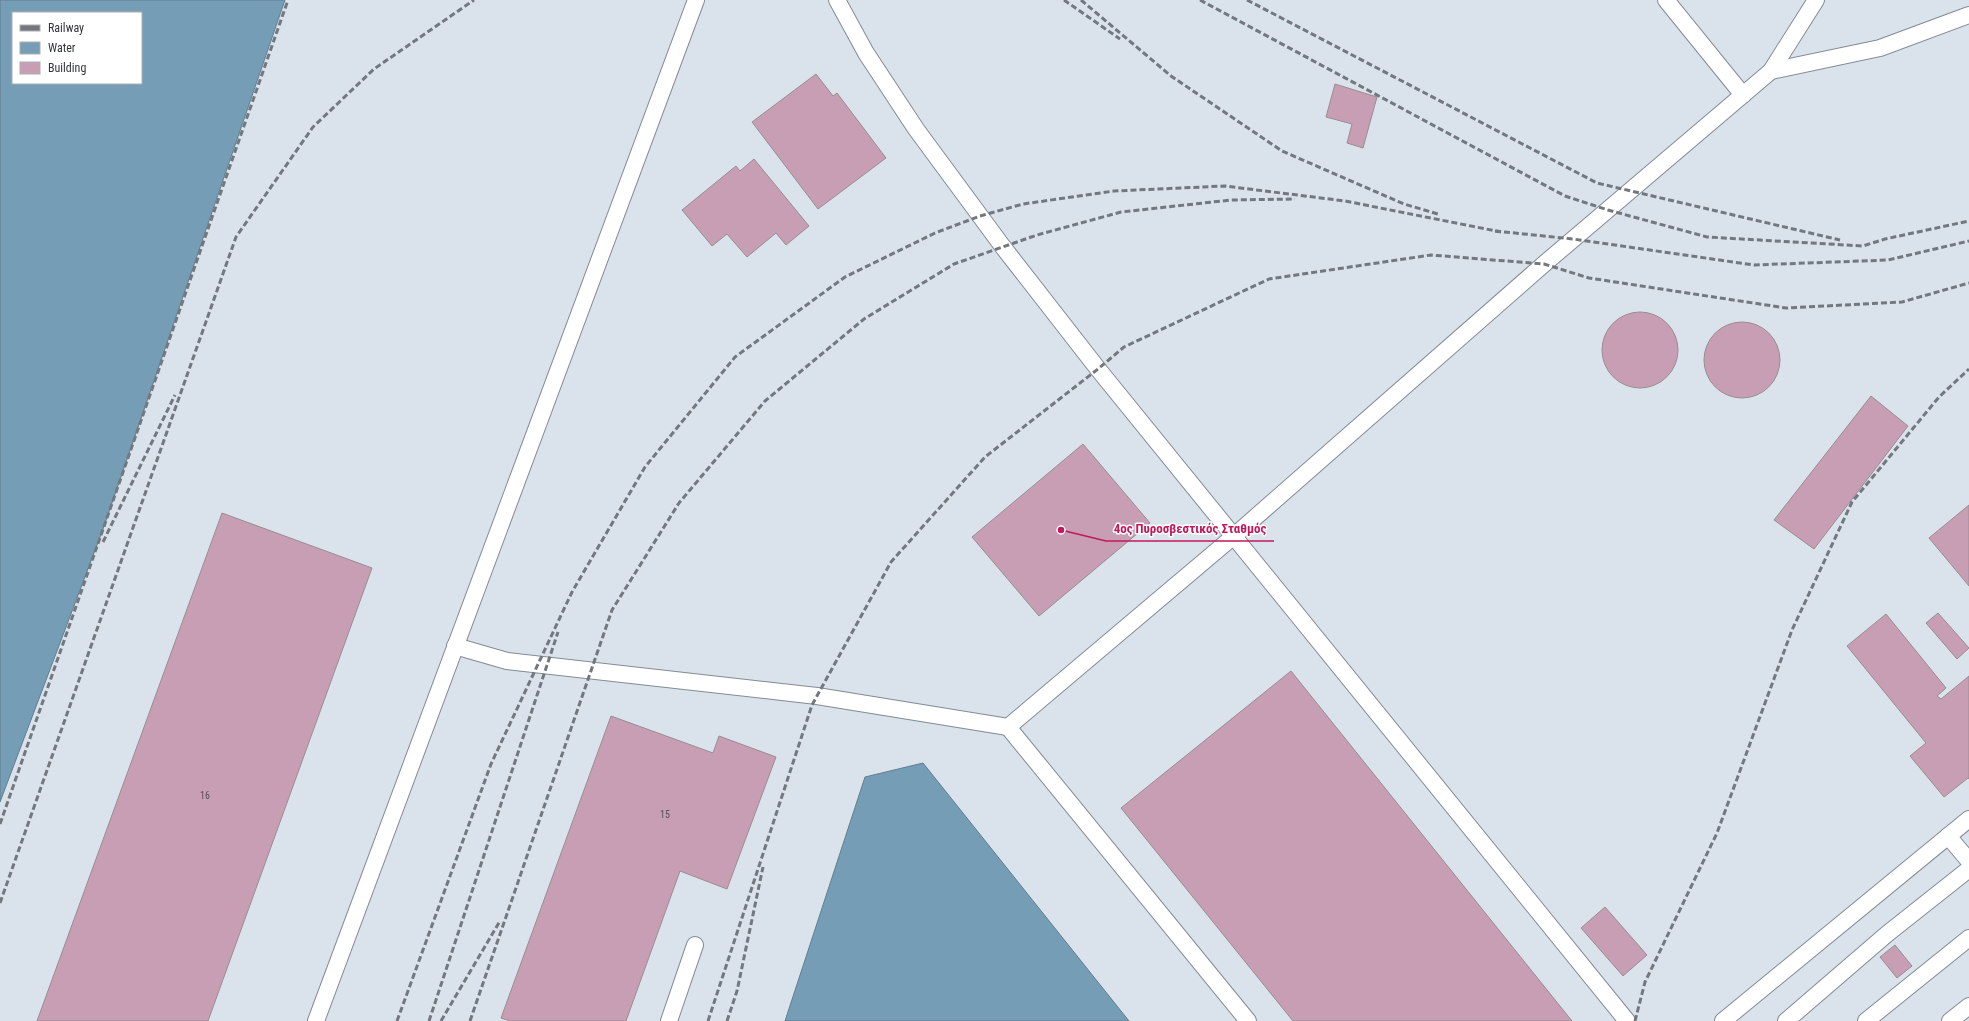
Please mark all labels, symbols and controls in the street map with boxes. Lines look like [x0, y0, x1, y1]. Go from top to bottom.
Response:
legend [12, 12, 142, 84]
text: Railway [48, 21, 84, 35]
text: Water [48, 41, 76, 55]
text: Building [48, 61, 86, 75]
callout: 4ος Πυροσβεστικός Σταθμός [1106, 516, 1274, 541]
text: 4ος Πυροσβεστικός Σταθμός [1114, 521, 1266, 536]
house number: 16 [200, 790, 210, 801]
house number: 15 [660, 809, 670, 820]

